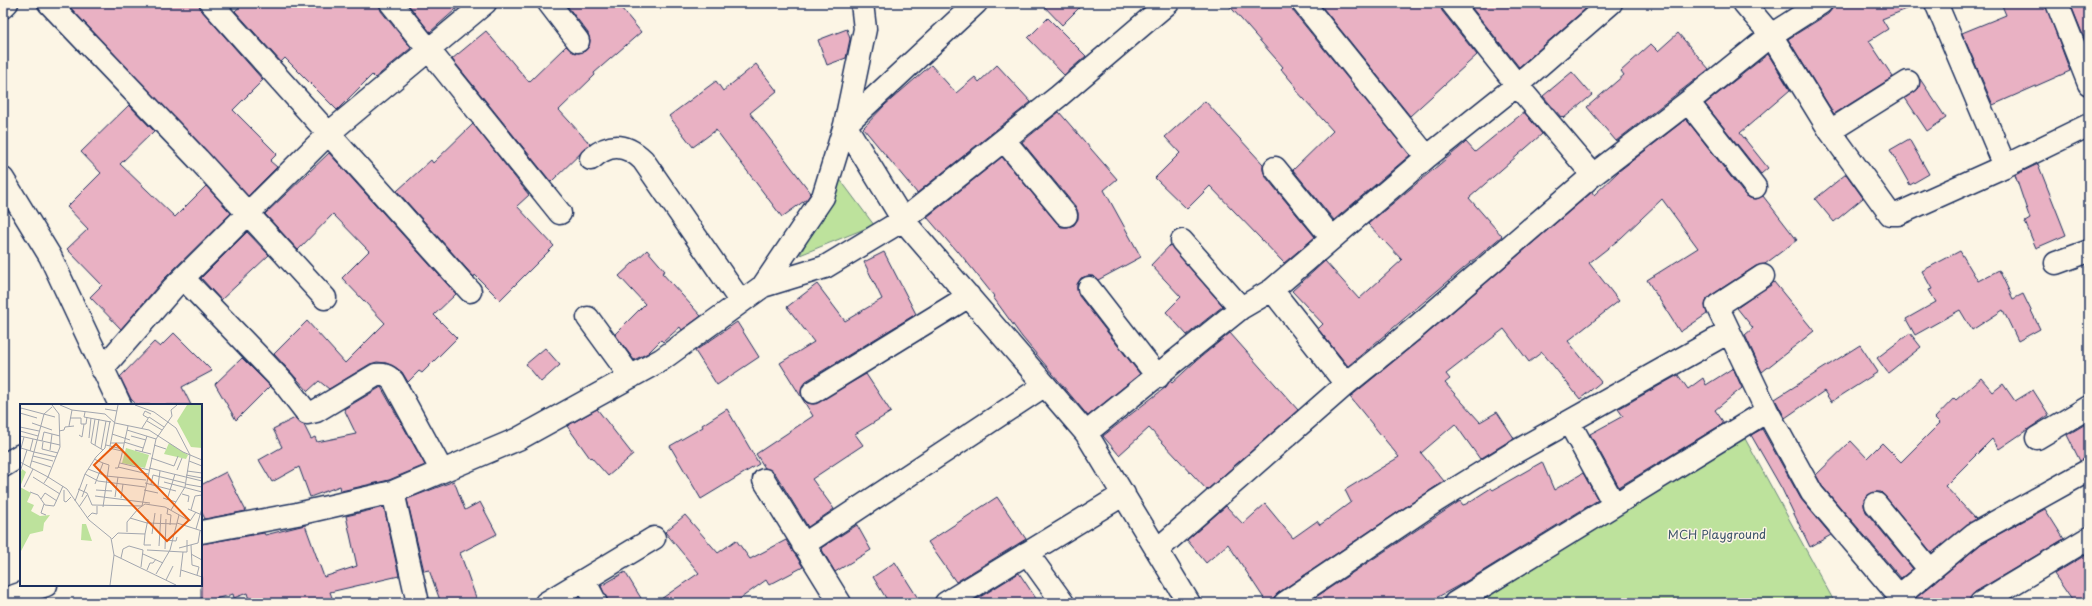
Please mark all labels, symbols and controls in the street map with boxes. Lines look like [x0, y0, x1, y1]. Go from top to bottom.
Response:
inset map [20, 404, 202, 586]
park label: MCH Playground [1668, 525, 1766, 543]

